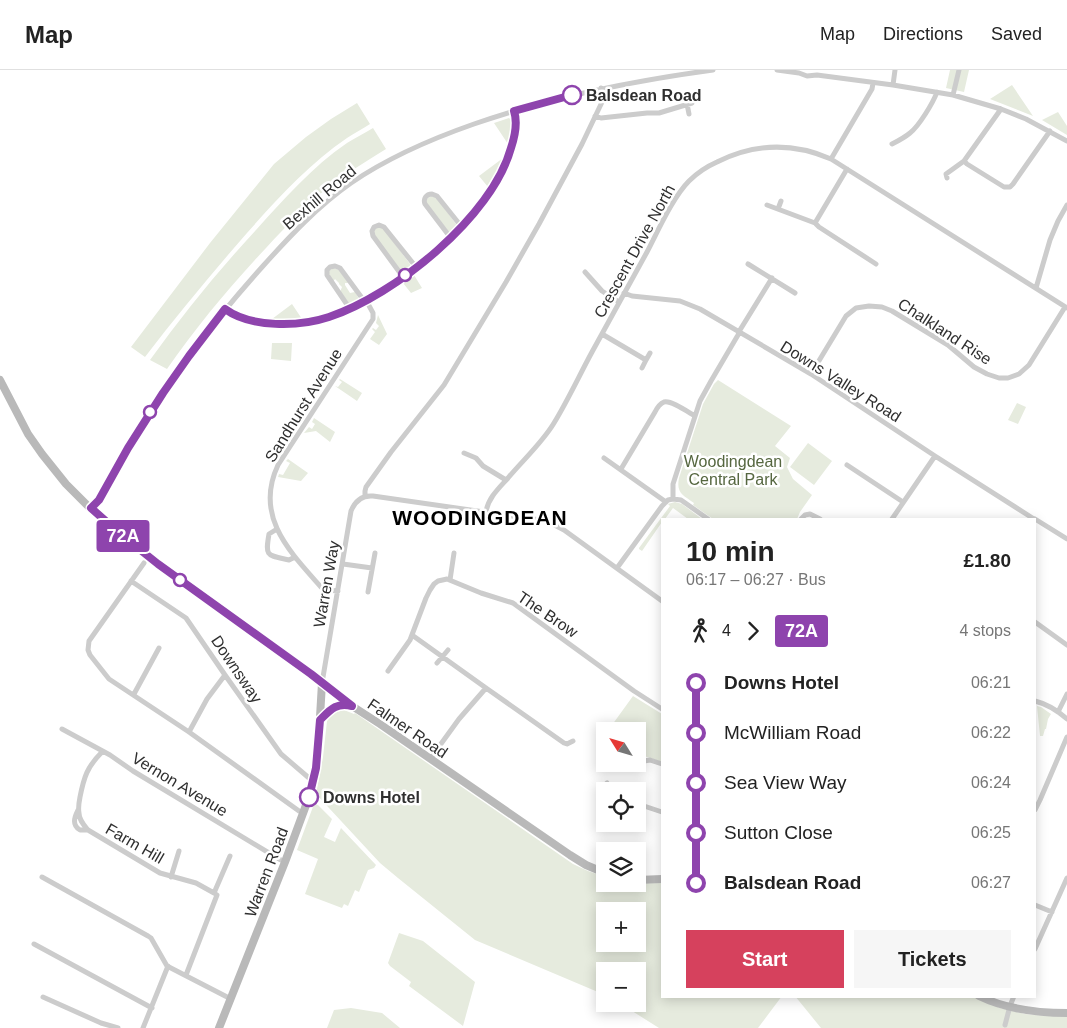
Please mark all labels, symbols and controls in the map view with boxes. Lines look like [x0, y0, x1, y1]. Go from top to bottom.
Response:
text: Map [25, 21, 73, 48]
text: Map [820, 24, 855, 44]
text: Directions [883, 24, 963, 44]
text: Saved [991, 24, 1042, 44]
marker: Balsdean Road [562, 85, 582, 105]
place label: Balsdean Road [586, 87, 702, 104]
street label: Bexhill Road [279, 162, 359, 233]
street label: Crescent Drive North [591, 182, 678, 321]
unlabelled marker [398, 268, 412, 282]
street label: Chalkland Rise [895, 295, 995, 368]
street label: Downs Valley Road [778, 338, 904, 425]
street label: Sandhurst Avenue [262, 345, 345, 465]
unlabelled marker [143, 405, 157, 419]
park label: Woodingdean Central Park [684, 453, 782, 488]
district label: WOODINGDEAN [392, 506, 568, 529]
line badge: 72A [94, 520, 152, 552]
text: 72A [106, 526, 140, 546]
text: 10 min [686, 536, 775, 567]
street label: Warren Way [311, 539, 342, 629]
text: £1.80 [963, 550, 1011, 571]
text: 06:17 – 06:27 · Bus [686, 571, 826, 588]
unlabelled marker [173, 573, 187, 587]
street label: The Brow [515, 588, 581, 641]
icon: walk [686, 617, 714, 645]
icon: forward [739, 617, 767, 645]
text: 72A [785, 621, 818, 641]
text: 4 [722, 622, 731, 639]
text: 4 stops [959, 622, 1011, 639]
street label: Downsway [208, 632, 265, 706]
text: Downs Hotel [724, 672, 839, 693]
text: 06:21 [971, 674, 1011, 691]
street label: Falmer Road [365, 696, 451, 761]
north arrow [596, 722, 646, 772]
map controls [596, 722, 646, 1012]
text: McWilliam Road [724, 722, 861, 743]
text: 06:22 [971, 724, 1011, 741]
street label: Vernon Avenue [129, 749, 231, 820]
text: Sea View Way [724, 772, 847, 793]
text: 06:24 [971, 774, 1011, 791]
button: locate [596, 782, 646, 832]
marker: Downs Hotel [299, 787, 319, 807]
place label: Downs Hotel [323, 789, 420, 806]
street label: Farm Hill [103, 820, 167, 867]
text: Sutton Close [724, 822, 833, 843]
text: 06:25 [971, 824, 1011, 841]
street label: Warren Road [242, 825, 291, 919]
button: layers [596, 842, 646, 892]
text: Balsdean Road [724, 872, 861, 893]
text: 06:27 [971, 874, 1011, 891]
button: + [596, 902, 646, 952]
button: Start [686, 930, 844, 988]
button: Tickets [854, 930, 1011, 988]
button: − [596, 962, 646, 1012]

